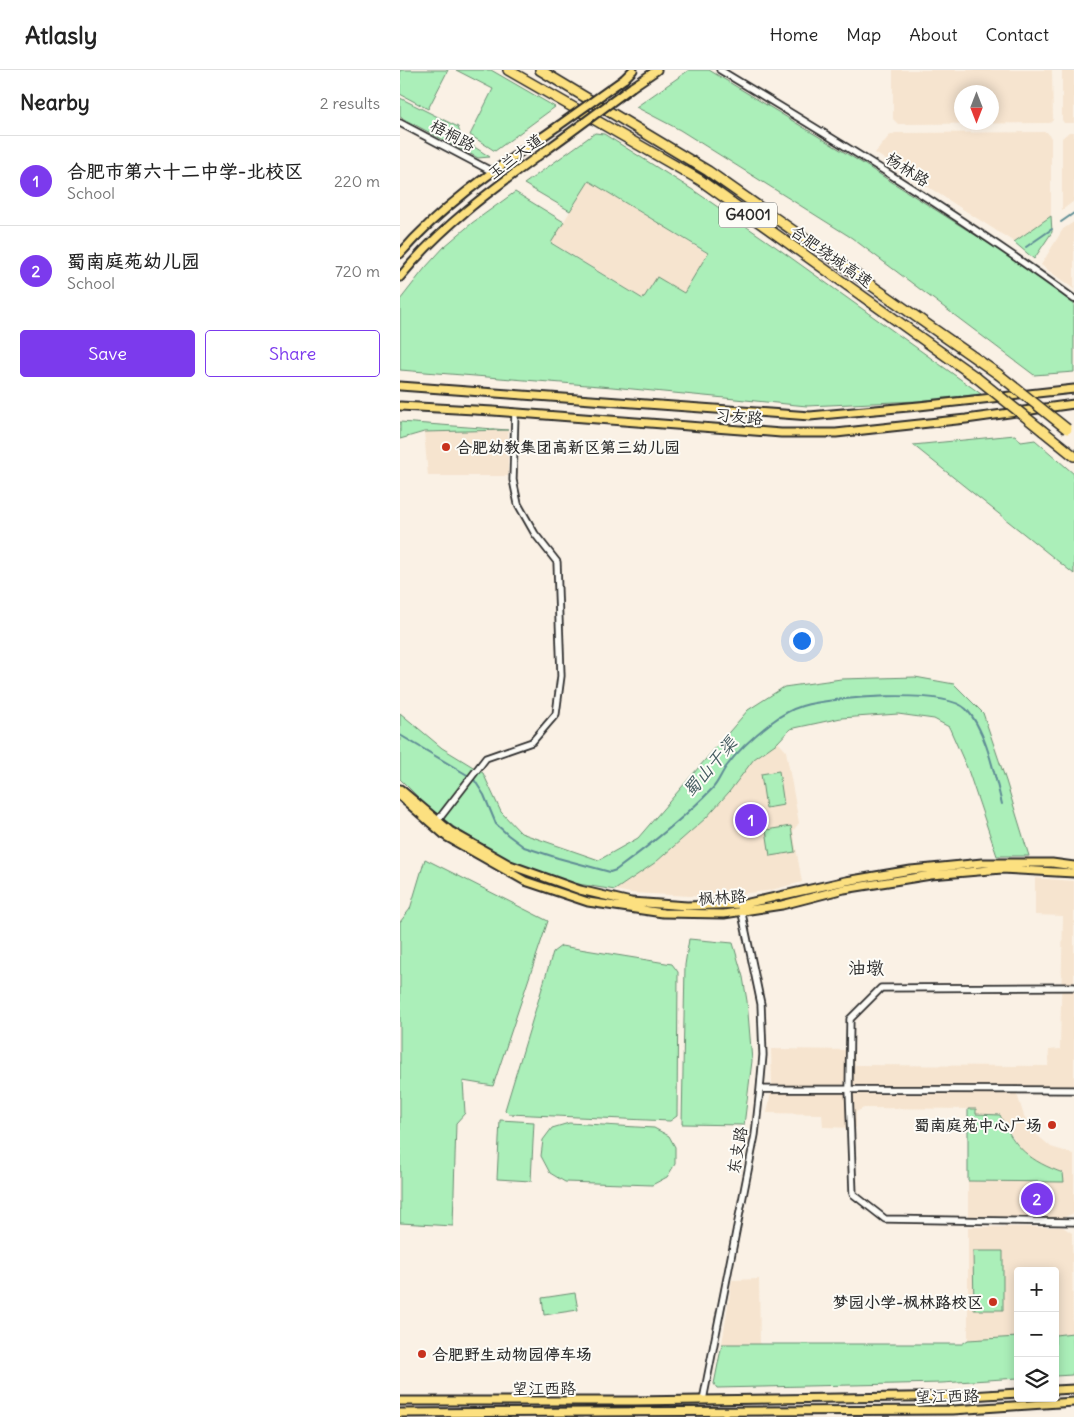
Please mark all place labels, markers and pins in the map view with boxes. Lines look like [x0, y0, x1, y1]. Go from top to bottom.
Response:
place label: 合肥幼教集团高新区第三幼儿园 [456, 437, 680, 457]
marker: 合肥幼教集团高新区第三幼儿园 [440, 441, 452, 453]
pin: 1 [735, 801, 767, 839]
place label: 蜀南庭苑中心广场 [914, 1115, 1042, 1135]
marker: 蜀南庭苑中心广场 [1046, 1119, 1058, 1131]
pin: 2 [1021, 1180, 1053, 1218]
place label: 梦园小学-枫林路校区 [832, 1292, 983, 1312]
marker: 梦园小学-枫林路校区 [987, 1296, 999, 1308]
place label: 合肥野生动物园停车场 [432, 1344, 592, 1364]
marker: 合肥野生动物园停车场 [416, 1348, 428, 1360]

